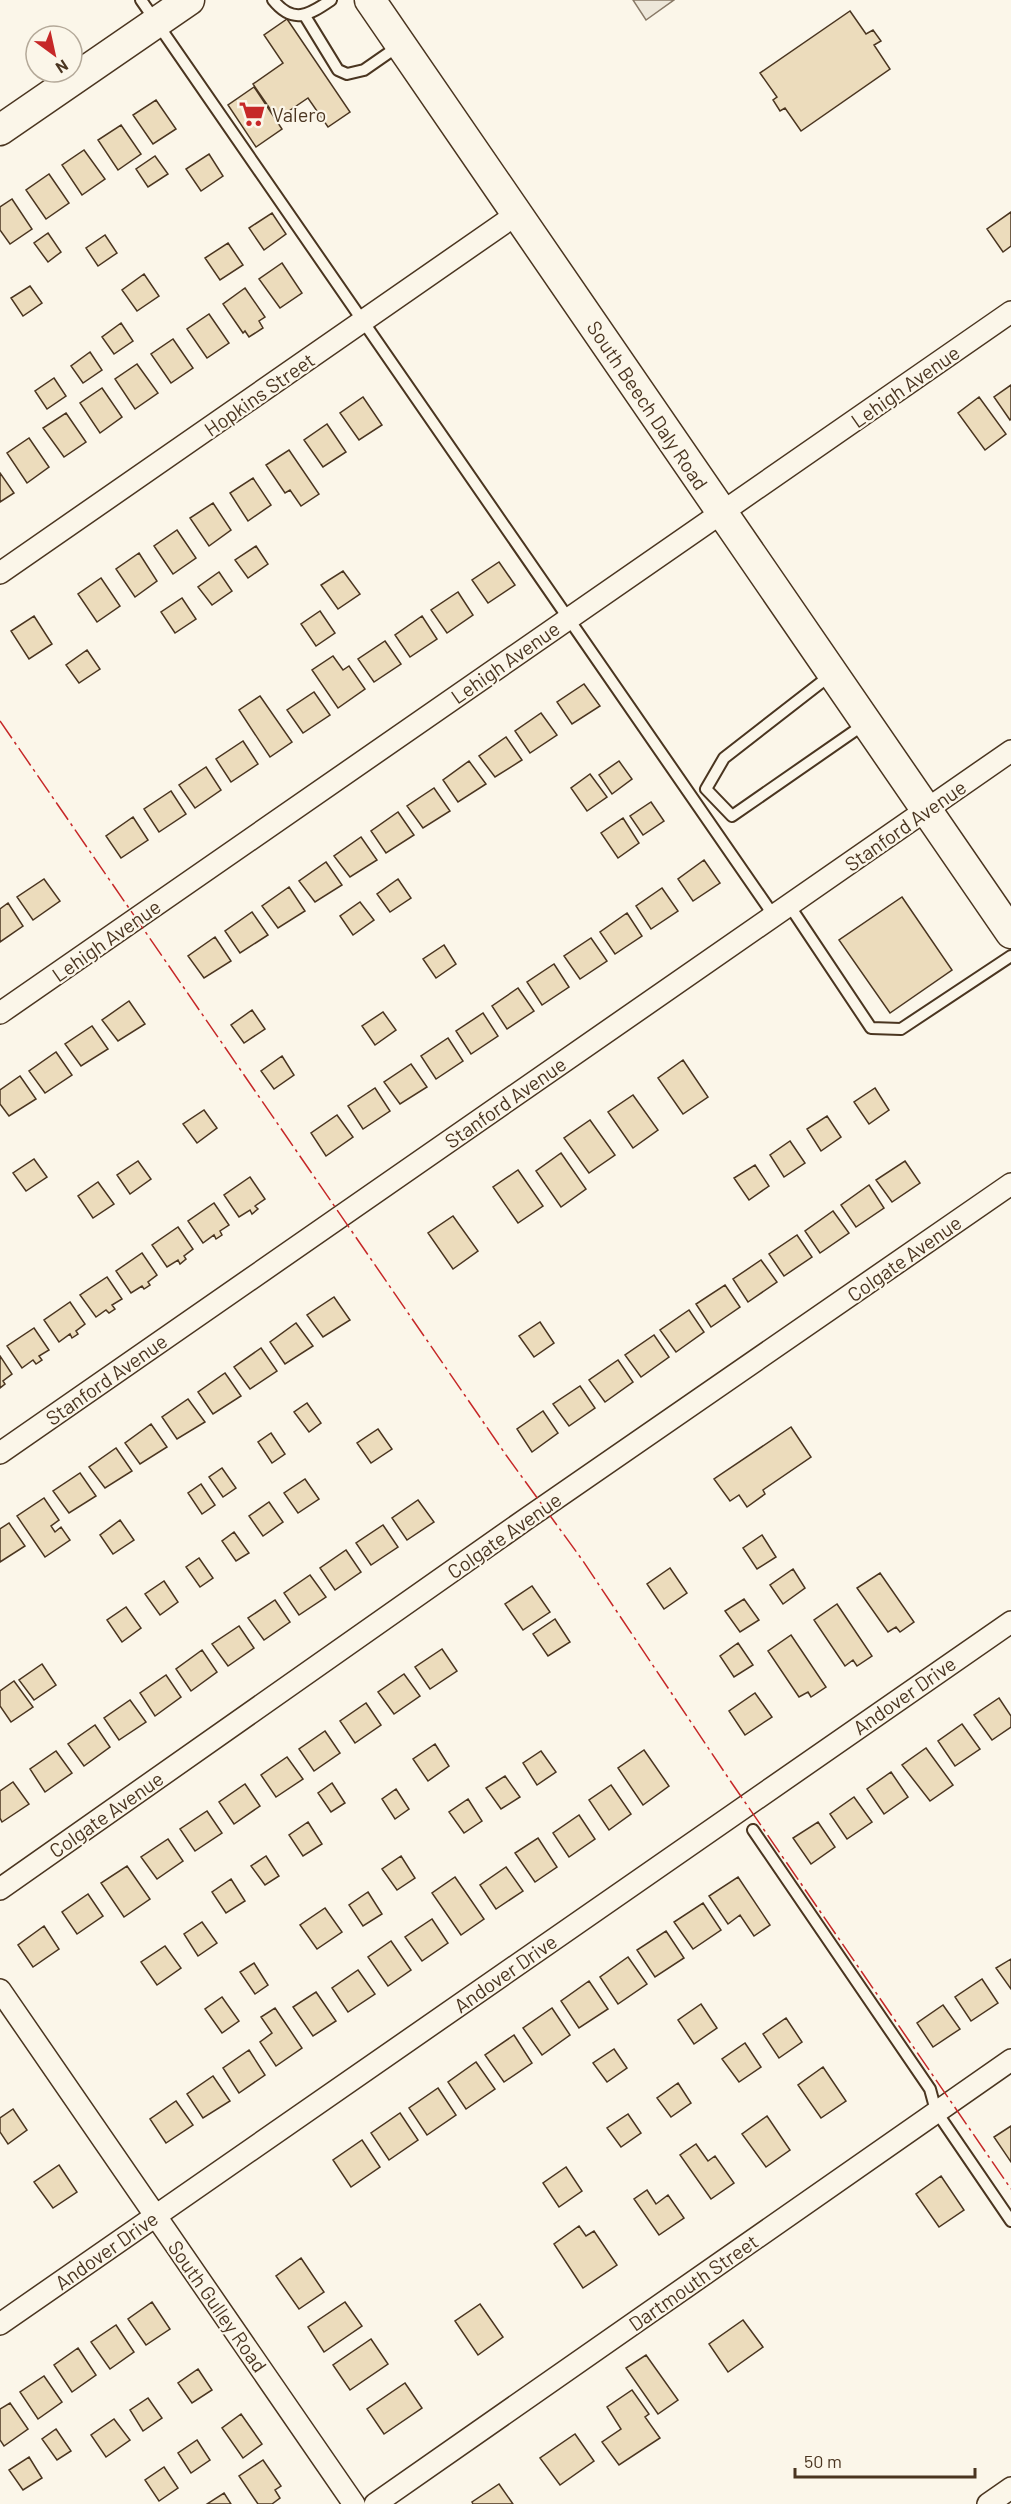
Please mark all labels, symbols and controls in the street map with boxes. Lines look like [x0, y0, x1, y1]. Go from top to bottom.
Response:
north arrow [24, 24, 84, 84]
text: N [53, 56, 72, 78]
supermarket icon: Valero [237, 99, 267, 129]
place label: Valero [272, 102, 326, 126]
street label: South Beech Daly Road [582, 316, 714, 494]
street label: Lehigh Avenue [846, 340, 964, 432]
street label: Hopkins Street [199, 347, 319, 441]
street label: Lehigh Avenue [446, 616, 564, 708]
street label: Stanford Avenue [840, 774, 970, 876]
street label: Lehigh Avenue [47, 894, 165, 986]
street label: Stanford Avenue [440, 1051, 570, 1153]
street label: Colgate Avenue [842, 1210, 966, 1306]
street label: Stanford Avenue [41, 1328, 171, 1430]
street label: Colgate Avenue [442, 1487, 566, 1583]
street label: Andover Drive [848, 1651, 960, 1739]
street label: Colgate Avenue [44, 1766, 168, 1862]
street label: Andover Drive [449, 1929, 561, 2017]
street label: Andover Drive [50, 2206, 162, 2294]
street label: Dartmouth Street [624, 2229, 762, 2335]
street label: South Gulley Road [164, 2235, 272, 2377]
scale bar [795, 2441, 975, 2479]
text: 50 m [804, 2450, 842, 2472]

